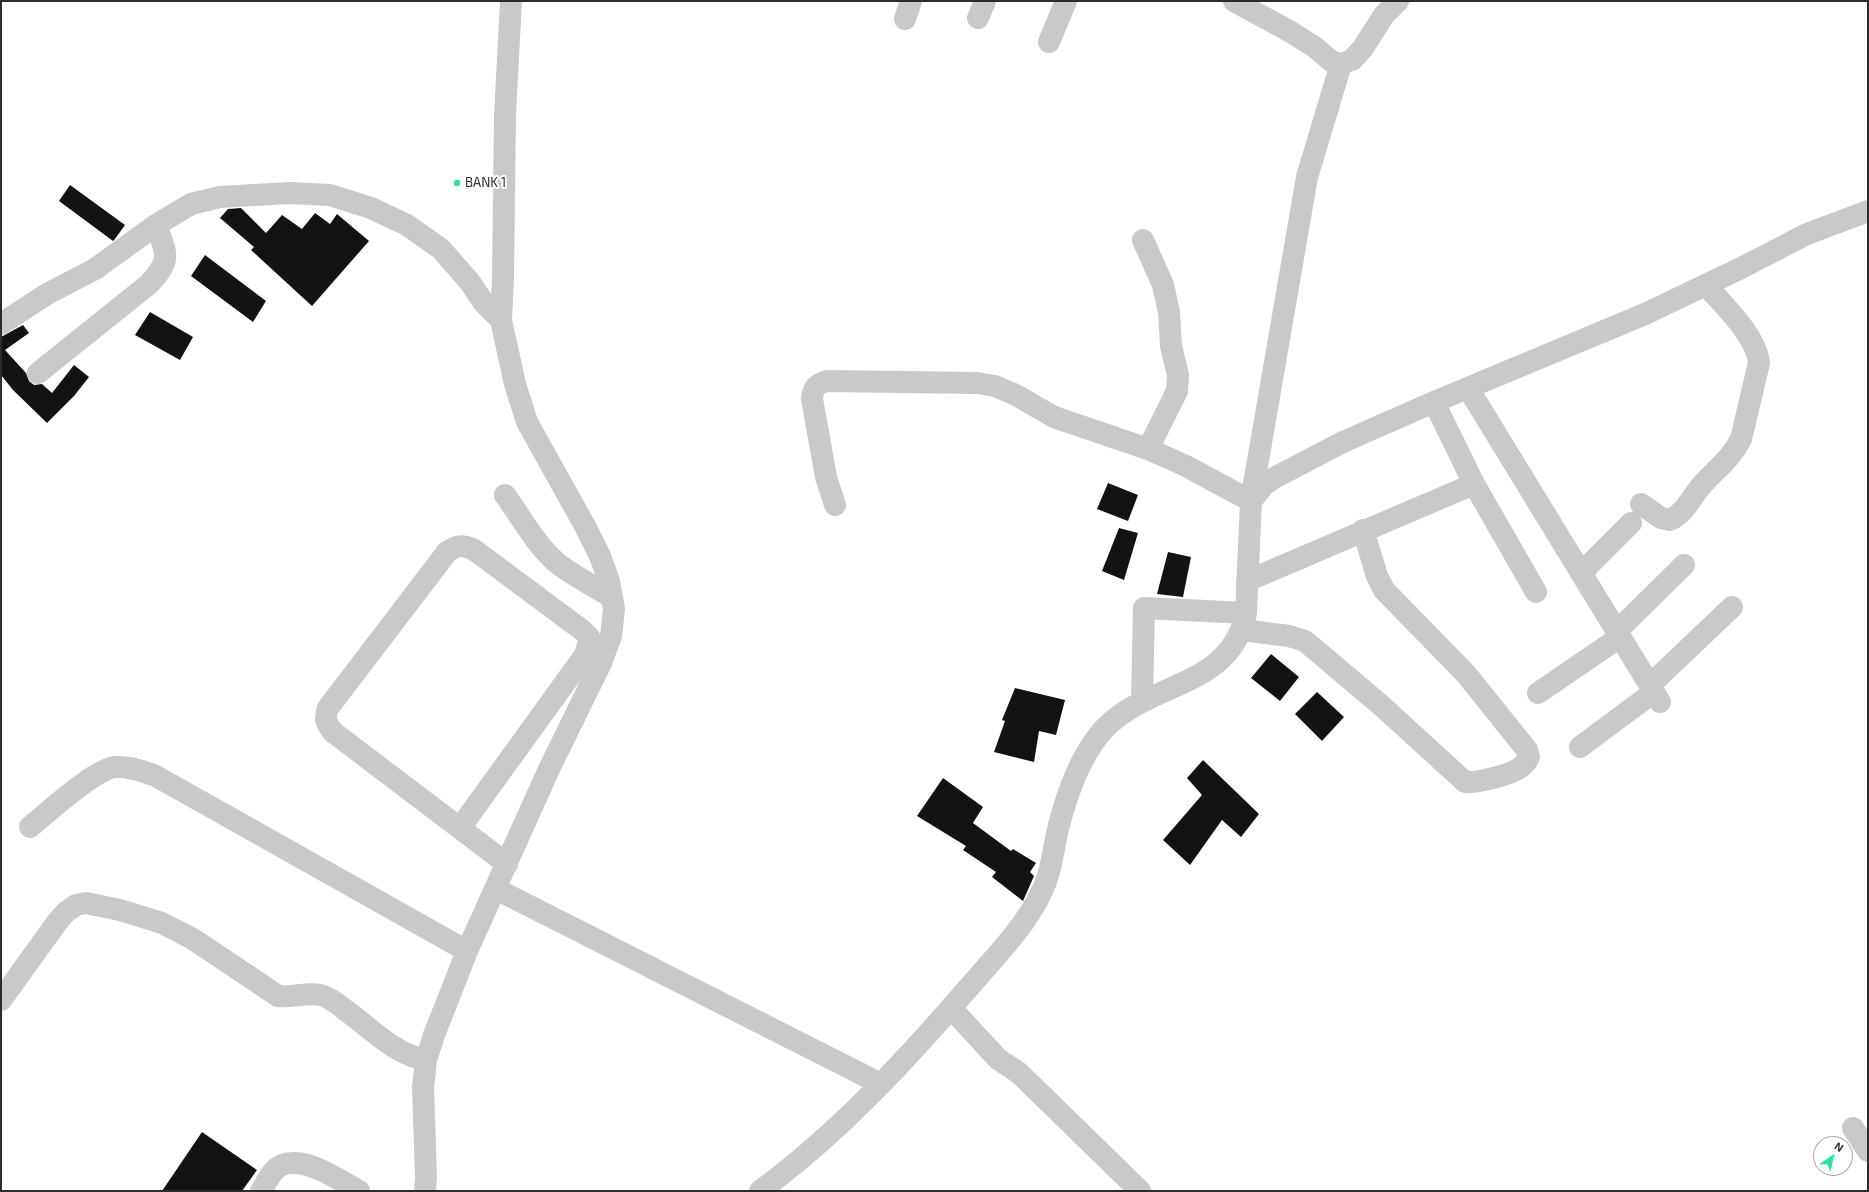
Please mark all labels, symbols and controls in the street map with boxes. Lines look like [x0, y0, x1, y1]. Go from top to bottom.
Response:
place label: BANK 1 [465, 175, 506, 191]
marker: BANK 1 [452, 178, 462, 188]
north arrow [1813, 1136, 1853, 1176]
text: N [1832, 1139, 1846, 1154]

